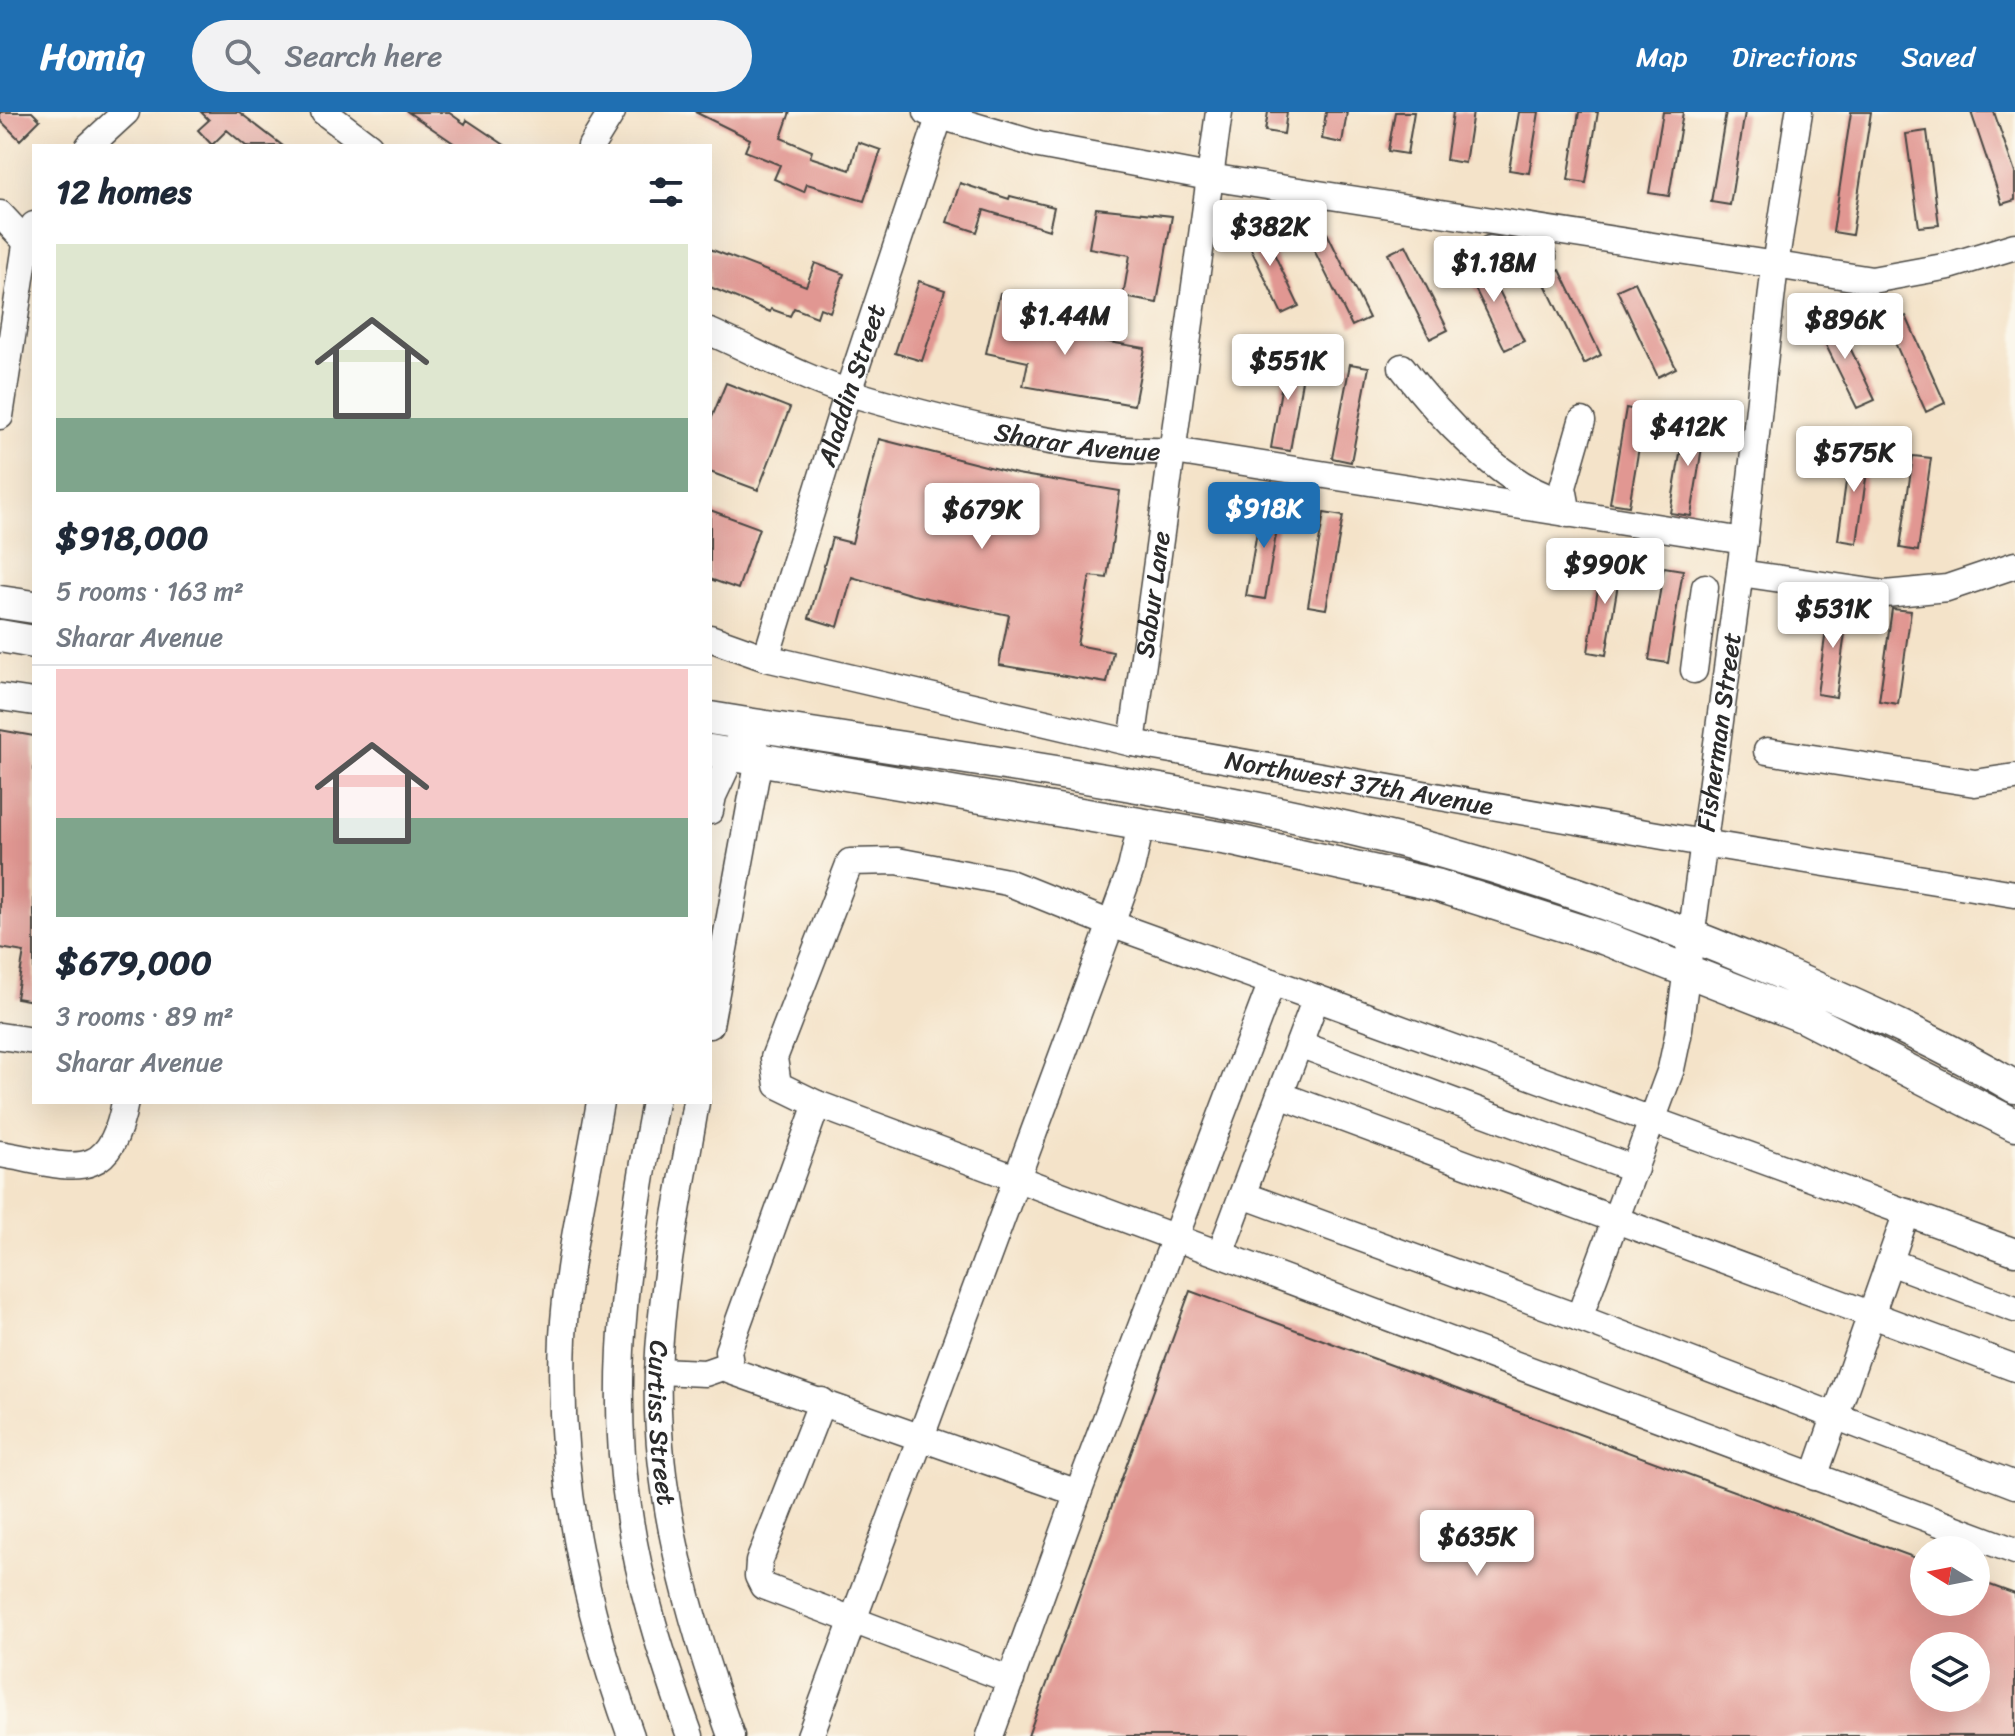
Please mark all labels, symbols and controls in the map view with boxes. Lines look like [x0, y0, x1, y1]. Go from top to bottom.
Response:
search box [192, 20, 752, 92]
text: Homiq [40, 23, 144, 90]
text: Search here [284, 29, 442, 83]
text: Map [1636, 32, 1688, 81]
text: Directions [1732, 32, 1857, 81]
text: Saved [1901, 32, 1975, 81]
icon: search [220, 34, 264, 78]
text: 12 homes [56, 162, 192, 222]
icon: filters [644, 170, 688, 214]
pin: $382K [1214, 200, 1326, 268]
text: $382K [1231, 203, 1309, 249]
pin: $1.18M [1429, 236, 1559, 304]
text: $1.18M [1452, 239, 1536, 285]
pin: $1.44M [1000, 289, 1130, 357]
text: $1.44M [1020, 292, 1110, 338]
pin: $896K [1789, 293, 1901, 361]
icon: home [300, 296, 444, 440]
text: $896K [1805, 296, 1885, 342]
street label: Aladdin Street [803, 297, 899, 473]
pin: $551K [1232, 334, 1344, 402]
text: $551K [1250, 337, 1326, 383]
pin: $412K [1632, 400, 1744, 468]
text: $412K [1650, 403, 1726, 449]
street label: Sharar Avenue [990, 408, 1161, 474]
pin: $575K [1798, 426, 1910, 494]
text: $575K [1814, 429, 1894, 475]
pin: $918K [1208, 482, 1320, 550]
pin: $679K [926, 483, 1038, 551]
text: $918K [1226, 485, 1302, 531]
text: $679K [943, 486, 1021, 532]
text: $918,000 [56, 508, 208, 568]
street label: Sabur Lane [1121, 528, 1184, 661]
pin: $990K [1549, 538, 1661, 606]
text: $990K [1564, 541, 1646, 587]
text: 5 rooms · 163 m² [56, 568, 244, 614]
pin: $531K [1777, 582, 1889, 650]
text: $531K [1796, 585, 1870, 631]
text: Sharar Avenue [56, 614, 223, 660]
street label: Fisherman Street [1683, 630, 1755, 834]
icon: home [300, 721, 444, 865]
street label: Northwest 37th Avenue [1222, 737, 1497, 829]
text: $679,000 [56, 933, 212, 993]
text: 3 rooms · 89 m² [56, 993, 234, 1039]
text: Sharar Avenue [56, 1039, 223, 1085]
street label: Curtiss Street [635, 1339, 690, 1509]
pin: $635K [1421, 1510, 1533, 1578]
text: $635K [1438, 1513, 1516, 1559]
north arrow [1910, 1536, 1990, 1616]
map controls [1910, 1536, 1990, 1712]
button: layers [1910, 1632, 1990, 1712]

